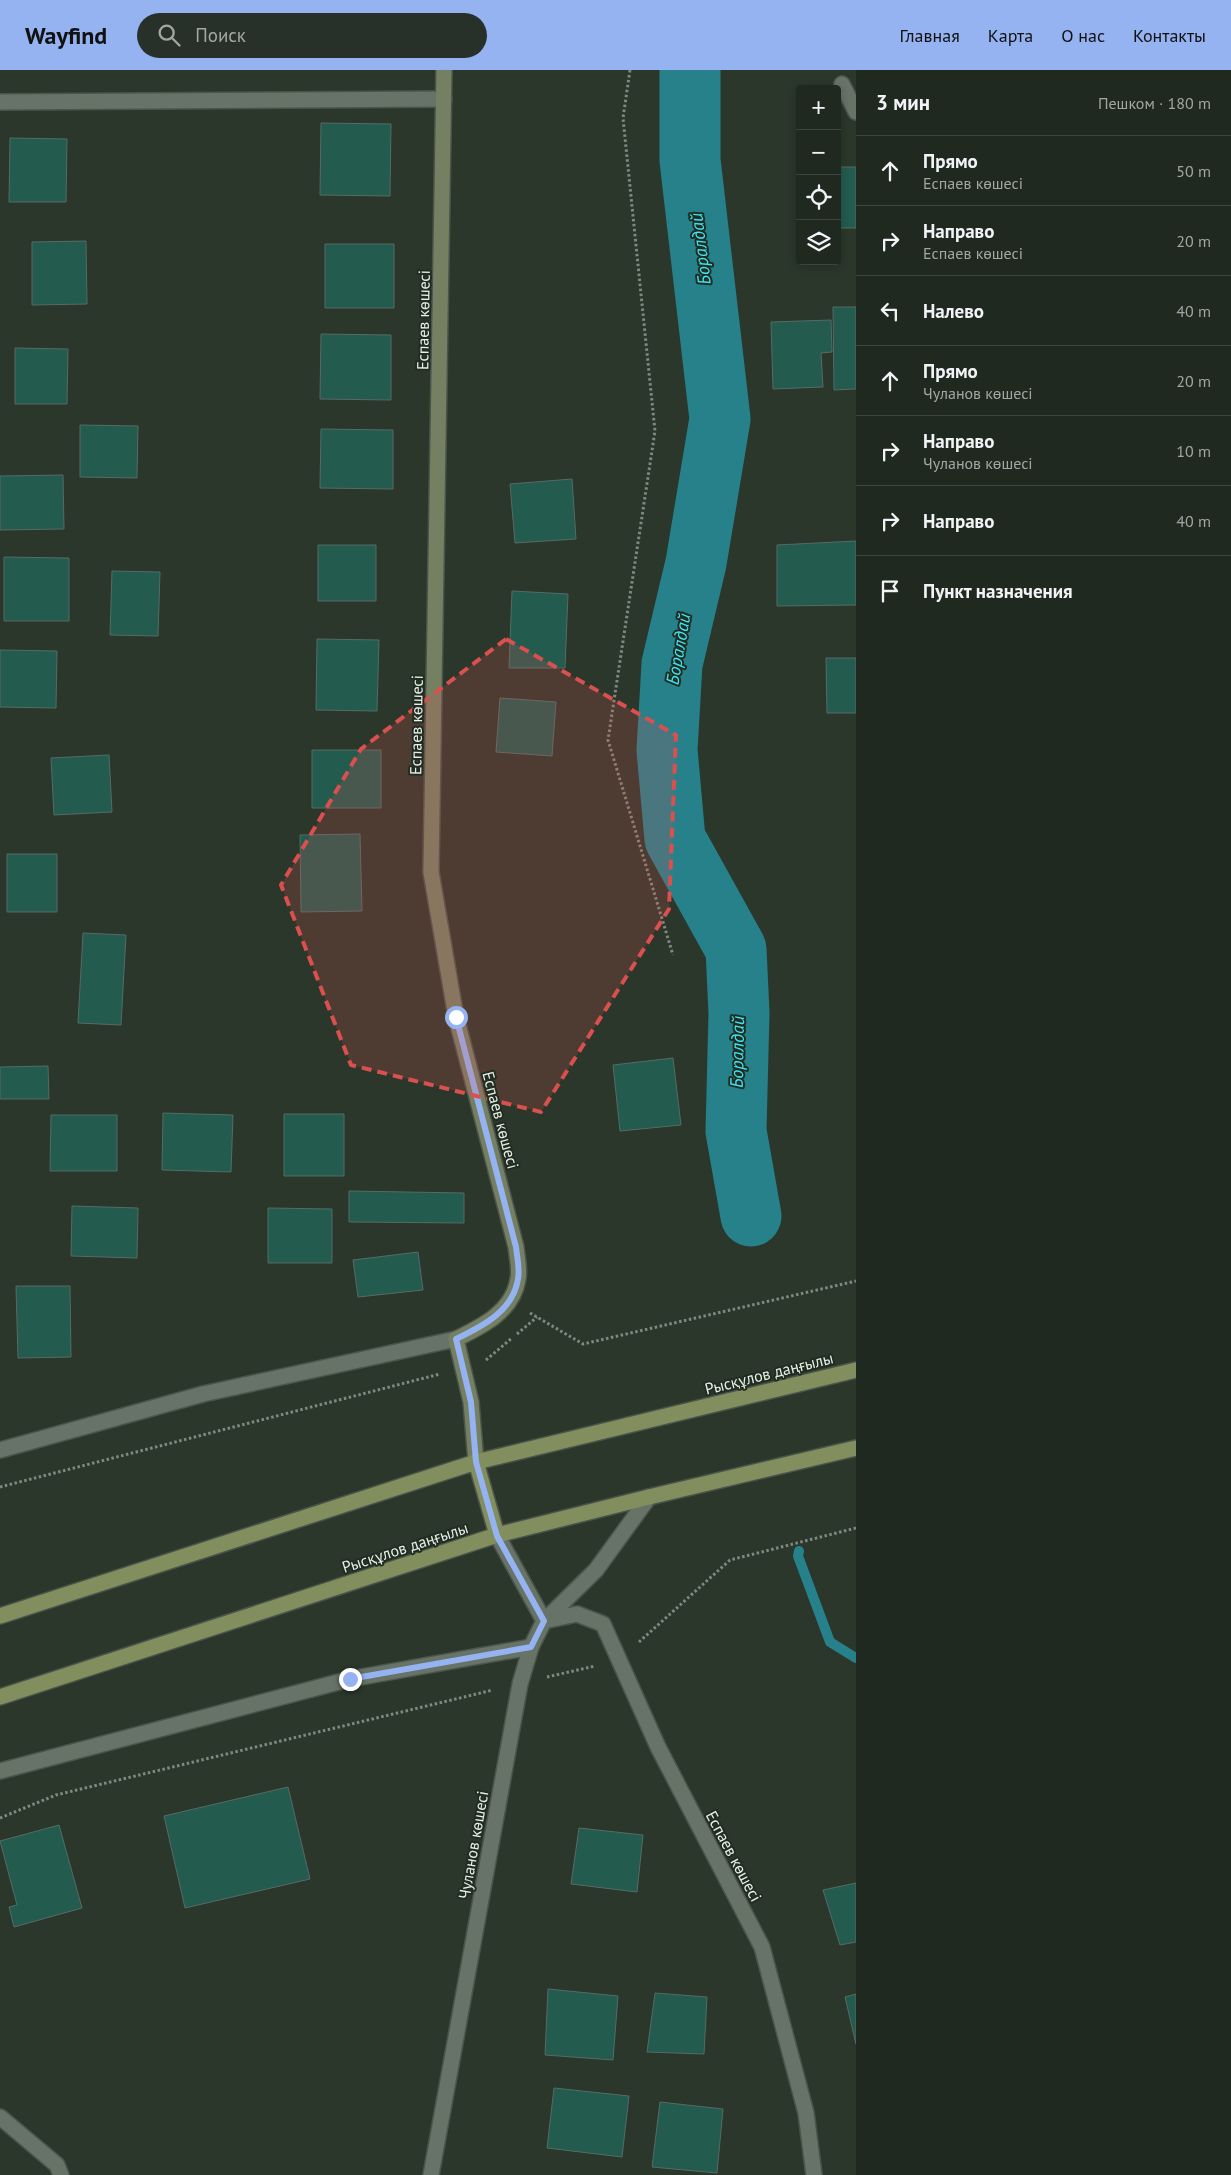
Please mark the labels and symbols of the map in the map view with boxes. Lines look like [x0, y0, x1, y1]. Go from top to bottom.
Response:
water label: Боралдай [684, 212, 716, 286]
street label: Еспаев көшесі [412, 270, 434, 370]
water label: Боралдай [660, 612, 696, 686]
street label: Еспаев көшесі [405, 675, 427, 775]
route start [445, 1006, 468, 1029]
water label: Боралдай [725, 1016, 749, 1088]
street label: Еспаев көшесі [478, 1069, 524, 1171]
street label: Рысқұлов даңғылы [703, 1347, 835, 1399]
street label: Рысқұлов даңғылы [339, 1517, 471, 1577]
route end [339, 1668, 362, 1691]
street label: Чуланов көшесі [454, 1789, 492, 1901]
street label: Еспаев көшесі [702, 1807, 766, 1905]

